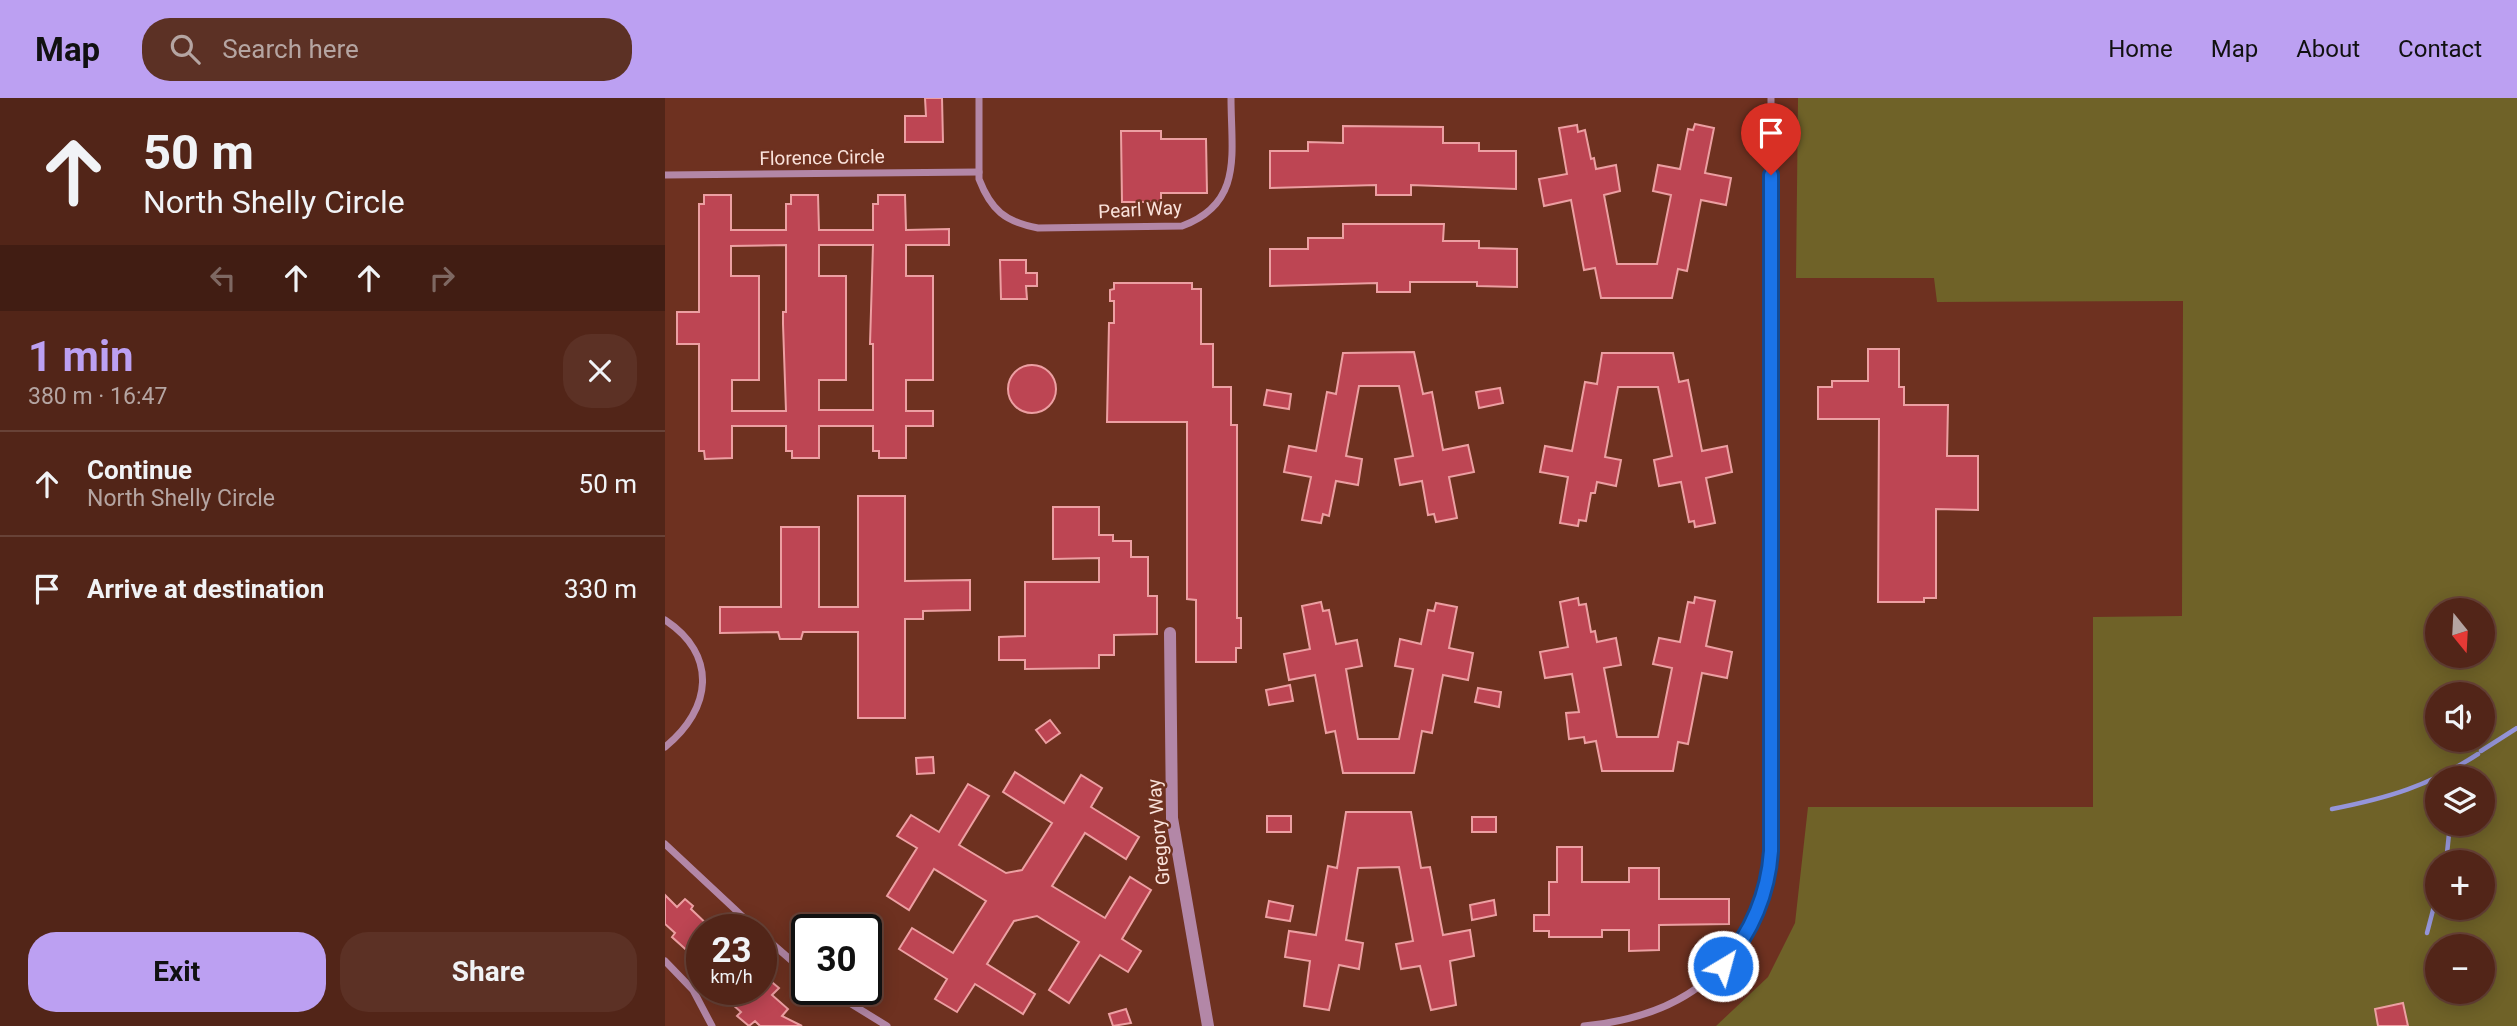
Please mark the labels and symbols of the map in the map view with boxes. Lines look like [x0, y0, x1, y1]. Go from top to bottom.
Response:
pin [1741, 103, 1801, 175]
street label: Florence Circle [759, 145, 885, 170]
street label: Pearl Way [1098, 196, 1182, 223]
north arrow [2425, 598, 2495, 668]
street label: Gregory Way [1142, 778, 1175, 886]
speed limit sign: 30 [791, 914, 882, 1005]
position arrow [1686, 929, 1760, 1003]

